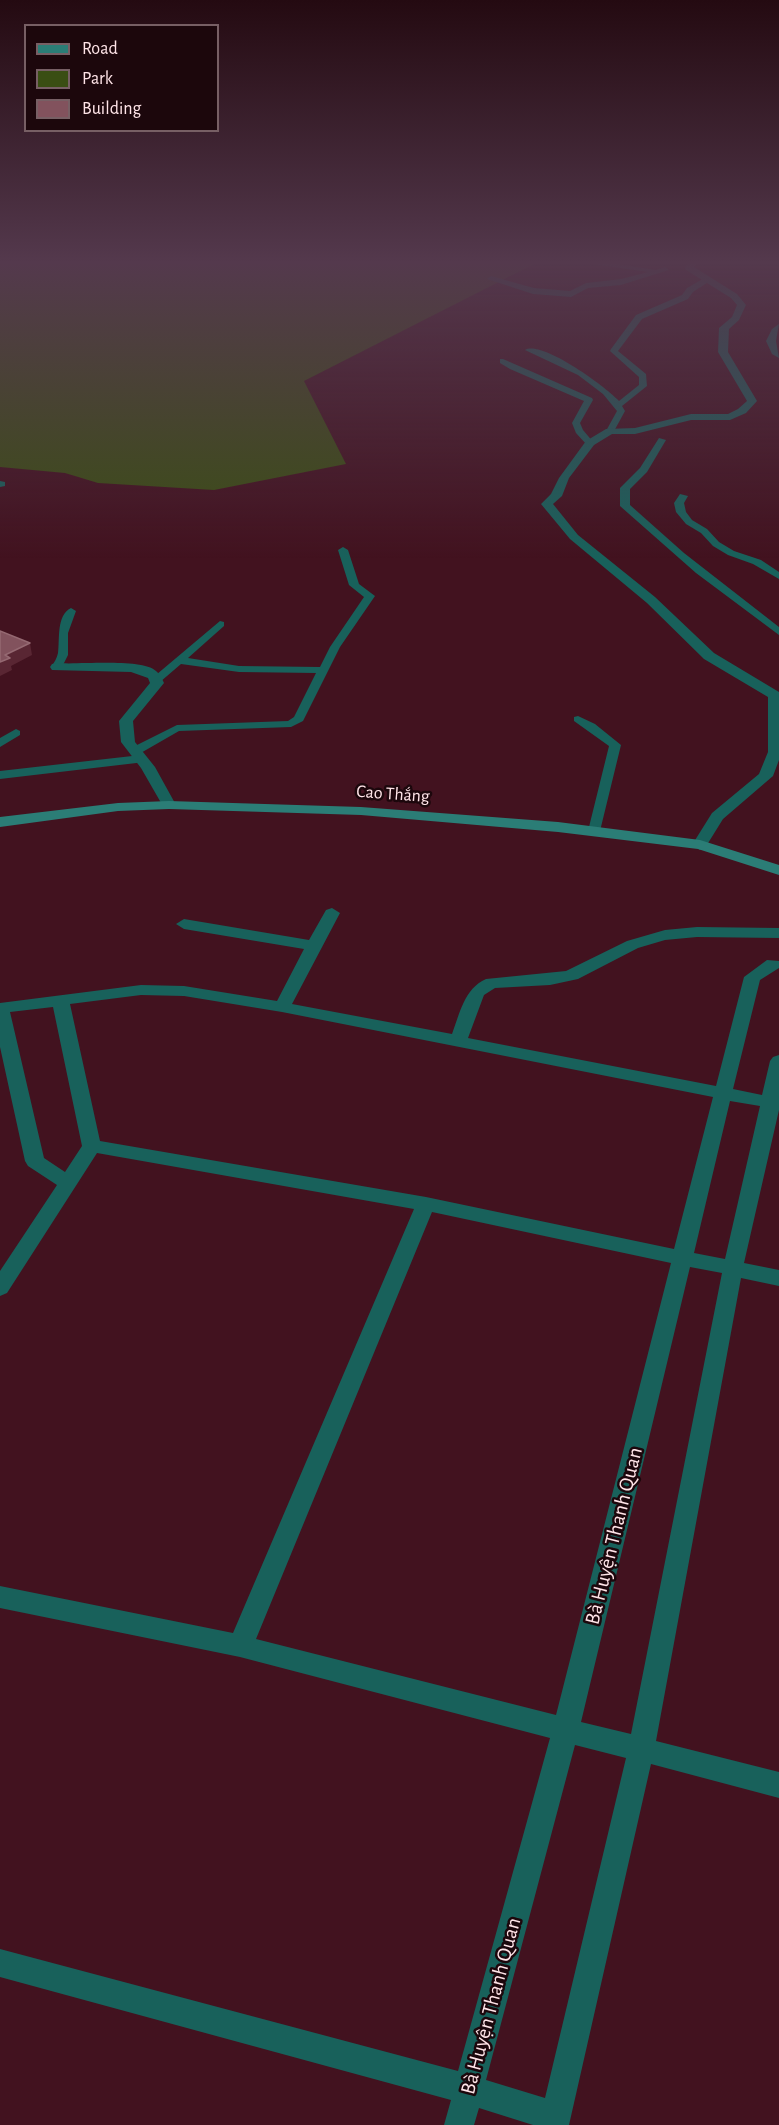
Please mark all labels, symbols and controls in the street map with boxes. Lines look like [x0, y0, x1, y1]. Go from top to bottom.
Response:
legend [24, 24, 219, 132]
text: Road [82, 40, 118, 58]
text: Park [82, 70, 113, 88]
text: Building [82, 100, 141, 118]
street label: Cao Thắng [356, 781, 430, 807]
street label: Bà Huyện Thanh Quan [580, 1445, 648, 1627]
street label: Bà Huyện Thanh Quan [455, 1915, 527, 2097]

